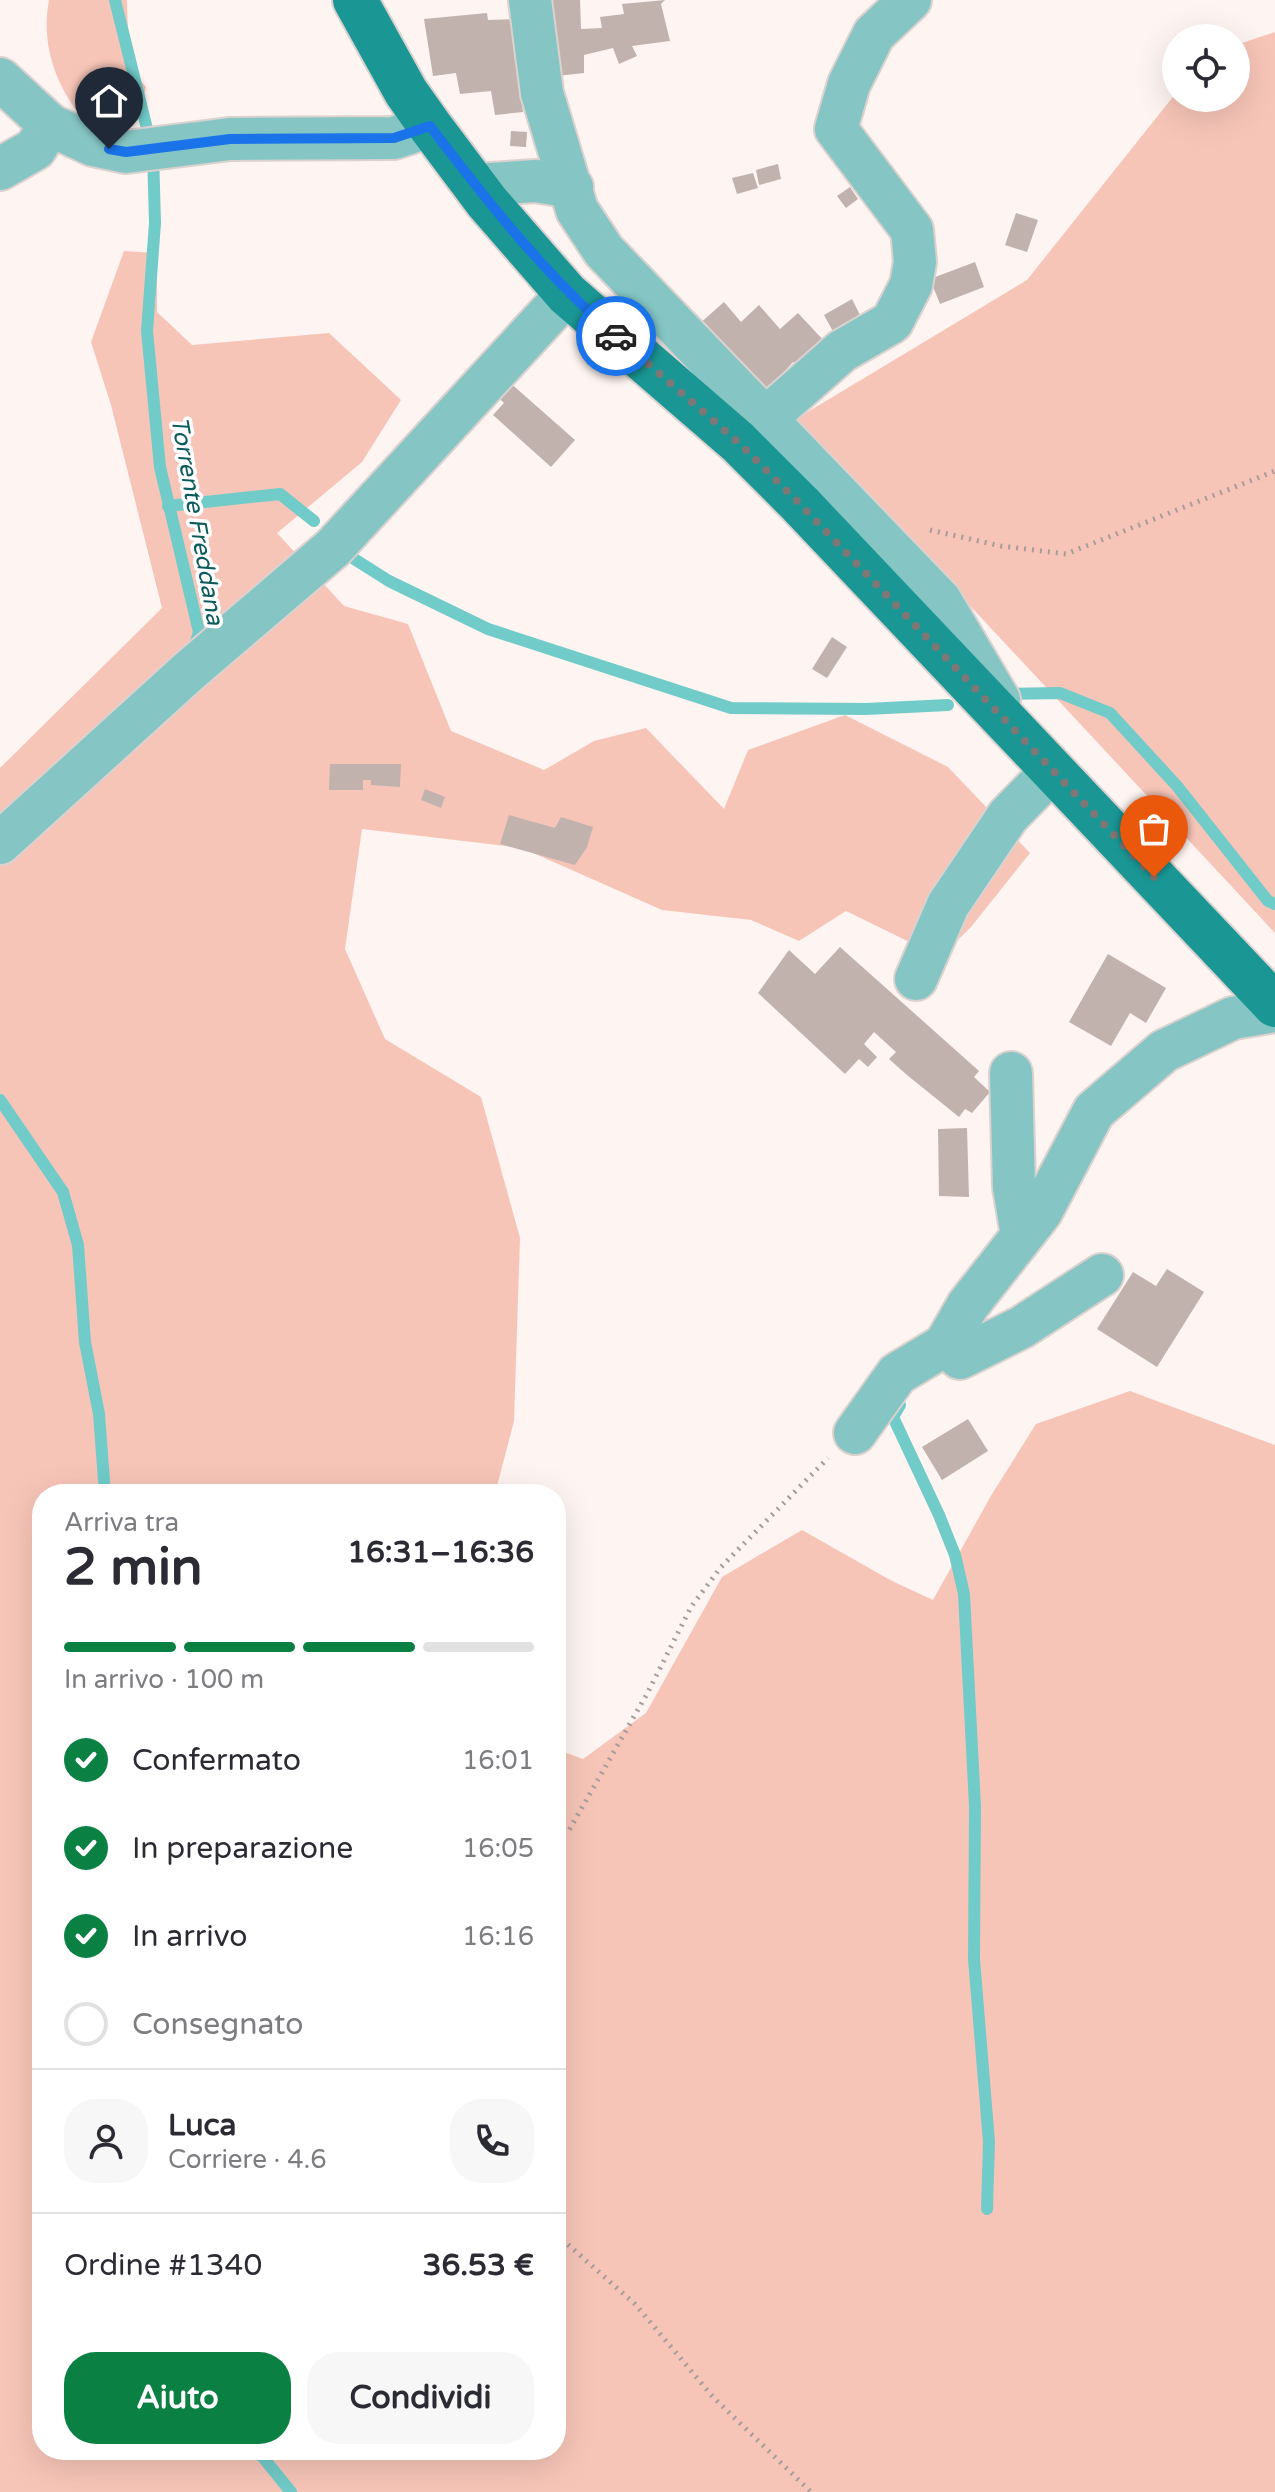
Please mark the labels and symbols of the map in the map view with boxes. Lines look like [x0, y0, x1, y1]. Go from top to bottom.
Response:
pin [75, 67, 143, 149]
courier [576, 296, 656, 376]
water label: Torrente Freddana [164, 415, 230, 628]
pin [1120, 795, 1188, 877]

